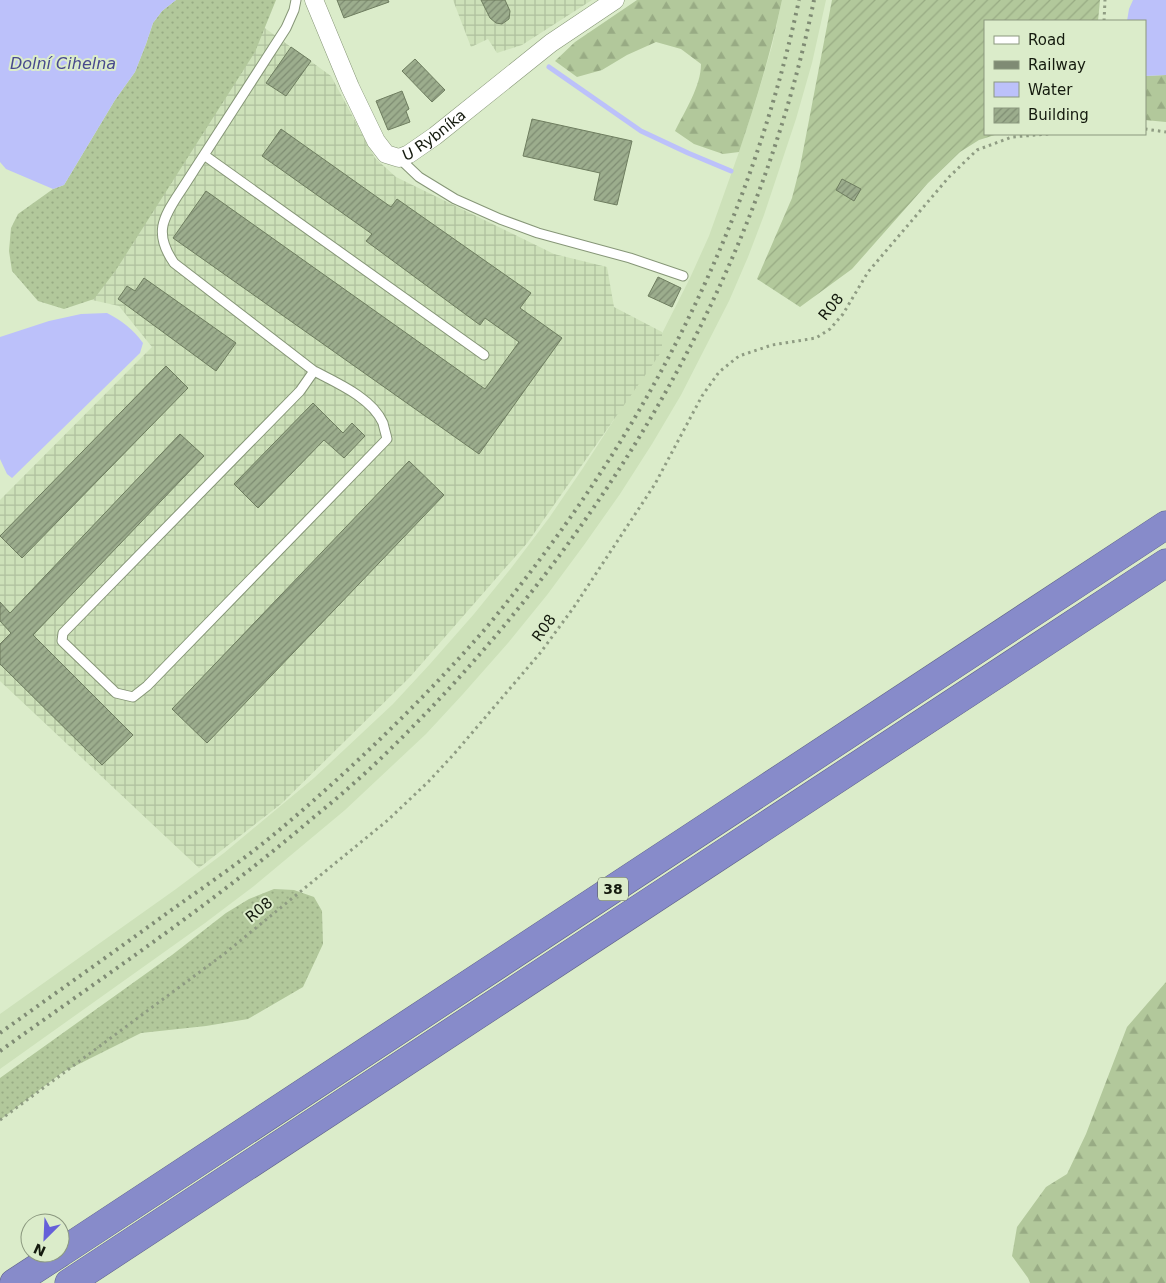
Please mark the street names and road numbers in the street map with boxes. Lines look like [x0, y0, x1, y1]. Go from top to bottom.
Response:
street label: U Rybníka [400, 106, 470, 165]
street label: R08 [815, 290, 847, 324]
street label: R08 [528, 611, 560, 645]
road number: 38 [598, 878, 628, 901]
street label: R08 [242, 894, 276, 926]

